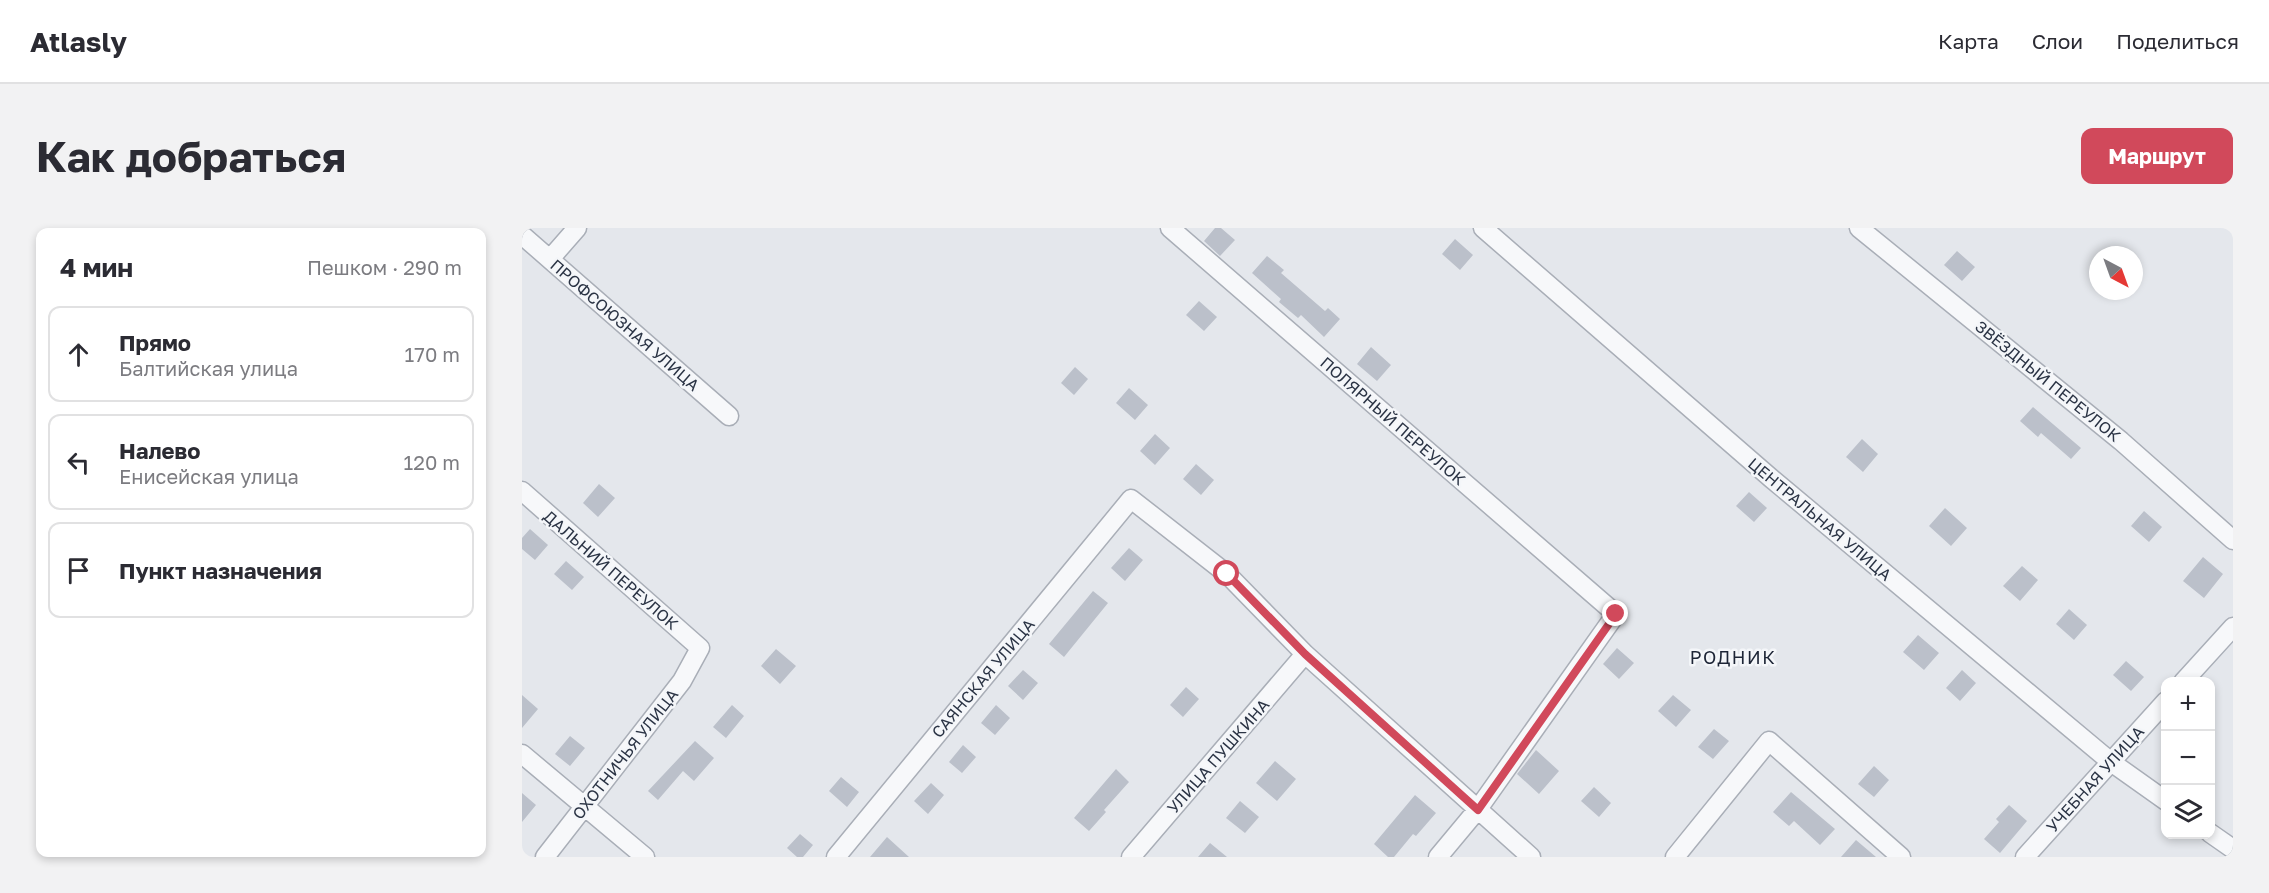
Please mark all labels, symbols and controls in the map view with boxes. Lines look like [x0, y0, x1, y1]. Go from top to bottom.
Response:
text: Atlasly [30, 25, 127, 58]
text: Карта [1938, 28, 1999, 54]
text: Слои [2032, 28, 2083, 54]
text: Поделиться [2116, 28, 2239, 54]
button: Маршрут [2081, 128, 2233, 184]
text: Как добраться [36, 131, 346, 181]
north arrow [2089, 246, 2143, 300]
text: 4 мин [60, 252, 133, 283]
text: Пешком · 290 m [307, 255, 462, 279]
street label: ПРОФСОЮЗНАЯ УЛИЦА [546, 255, 704, 395]
street label: ЗВЁЗДНЫЙ ПЕРЕУЛОК [1971, 316, 2125, 446]
text: Прямо [119, 329, 191, 356]
icon: ahead [62, 338, 95, 371]
text: 170 m [405, 342, 460, 366]
street label: ПОЛЯРНЫЙ ПЕРЕУЛОК [1316, 353, 1470, 489]
text: Балтийская улица [119, 356, 298, 380]
text: Налево [119, 437, 201, 464]
icon: left [62, 446, 95, 479]
text: 120 m [404, 450, 460, 474]
street label: ЦЕНТРАЛЬНАЯ УЛИЦА [1744, 453, 1896, 585]
text: Енисейская улица [119, 464, 299, 488]
street label: ДАЛЬНИЙ ПЕРЕУЛОК [540, 506, 682, 634]
icon: arrive [62, 554, 95, 587]
text: Пункт назначения [119, 557, 322, 584]
route start [1213, 560, 1239, 586]
route end [1602, 600, 1628, 626]
street label: САЯНСКАЯ УЛИЦА [927, 614, 1039, 742]
district label: РОДНИК [1690, 646, 1776, 668]
map controls [2161, 677, 2215, 839]
button: + [2161, 677, 2215, 731]
street label: ОХОТНИЧЬЯ УЛИЦА [568, 684, 682, 823]
street label: УЛИЦА ПУШКИНА [1163, 694, 1273, 817]
street label: УЧЕБНАЯ УЛИЦА [2042, 721, 2148, 836]
button: − [2161, 731, 2215, 785]
button: layers [2161, 785, 2215, 839]

